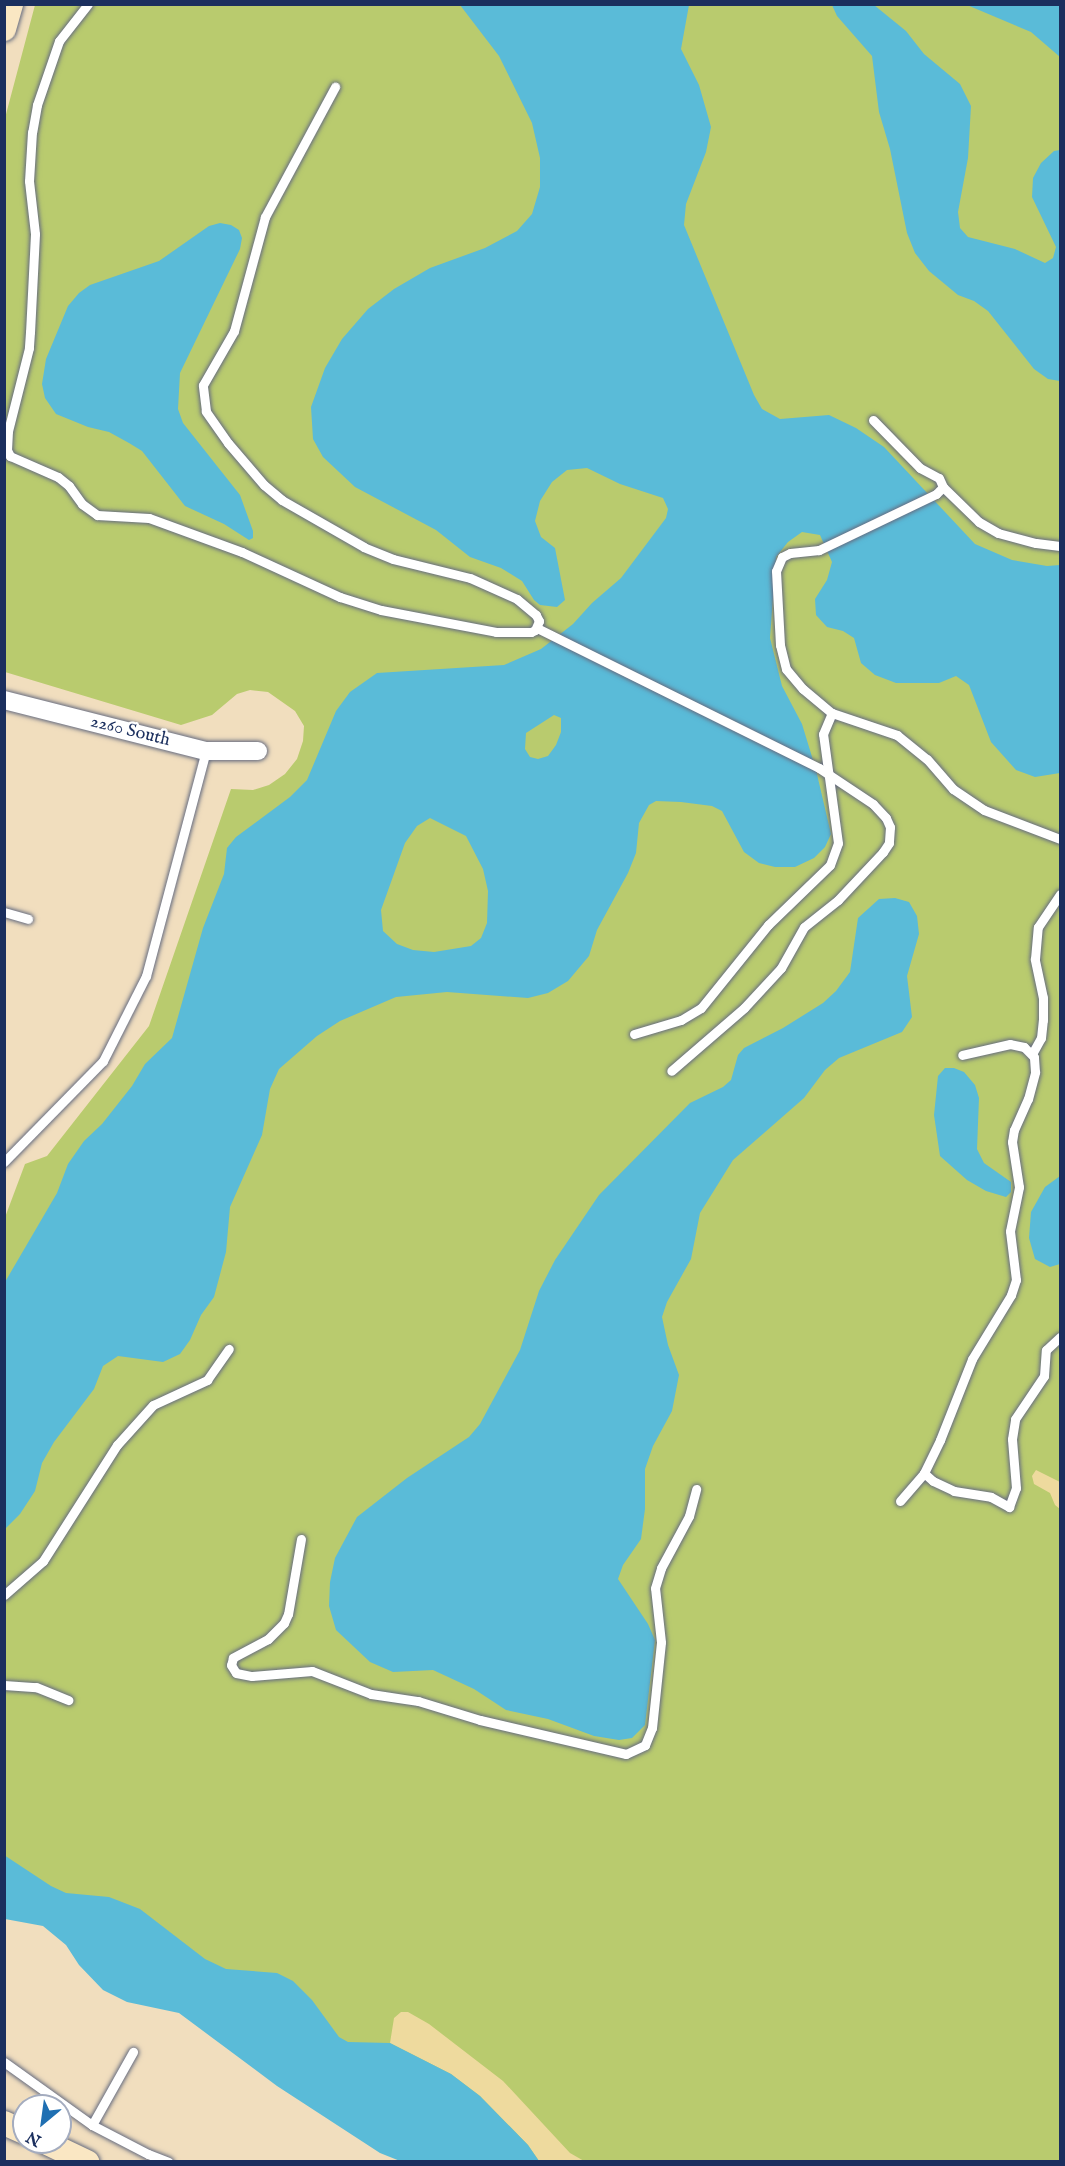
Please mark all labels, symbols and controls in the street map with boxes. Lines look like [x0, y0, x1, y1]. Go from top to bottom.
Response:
street label: 2260 South [88, 712, 172, 752]
north arrow [12, 2094, 72, 2154]
text: N [23, 2126, 45, 2150]

